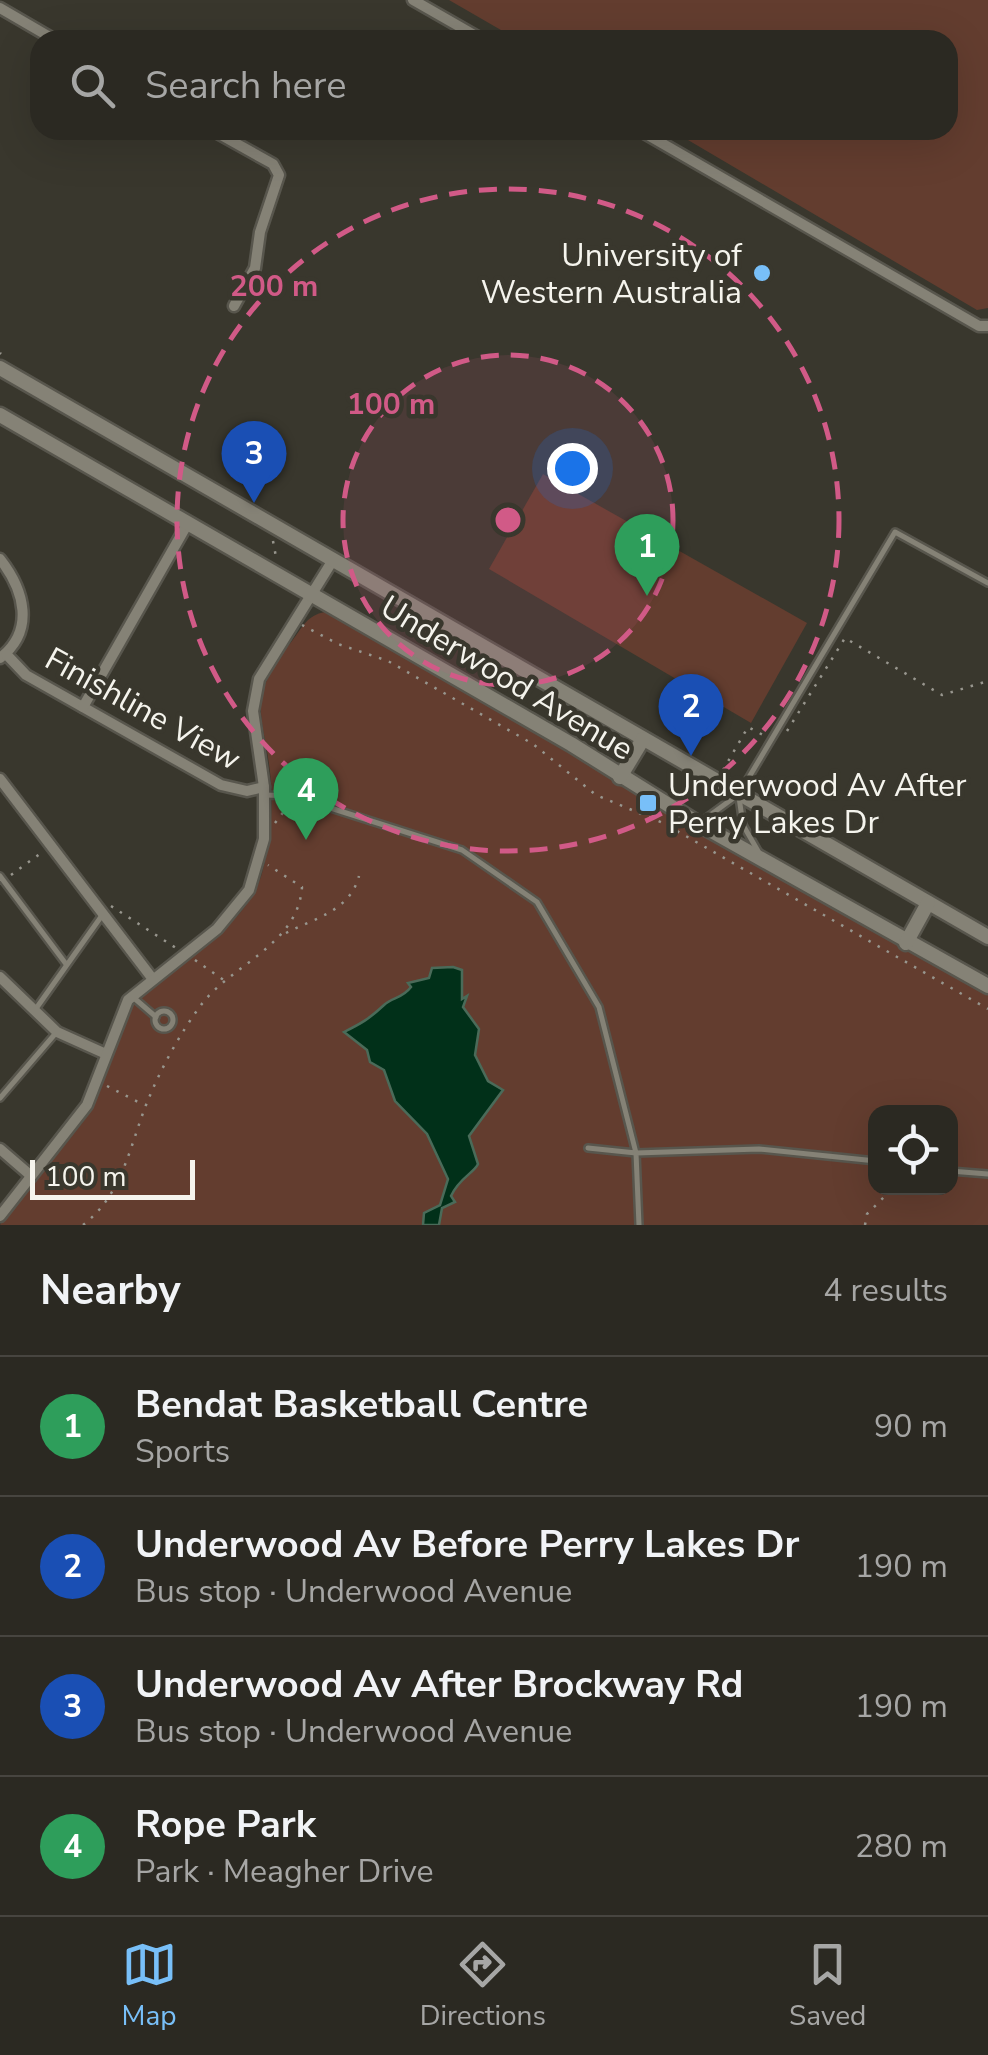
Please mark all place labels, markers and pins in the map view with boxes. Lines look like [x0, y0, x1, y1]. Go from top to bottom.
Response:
place label: University of Western Australia [481, 234, 743, 314]
marker: University of Western Australia [751, 262, 773, 284]
pin: 3 [222, 420, 286, 503]
centre of rings [490, 502, 526, 538]
pin: 1 [614, 514, 680, 596]
pin: 2 [658, 674, 724, 756]
pin: 4 [274, 758, 338, 840]
place label: Underwood Av After Perry Lakes Dr [668, 764, 967, 844]
marker: Underwood Av After Perry Lakes Dr [637, 792, 659, 814]

